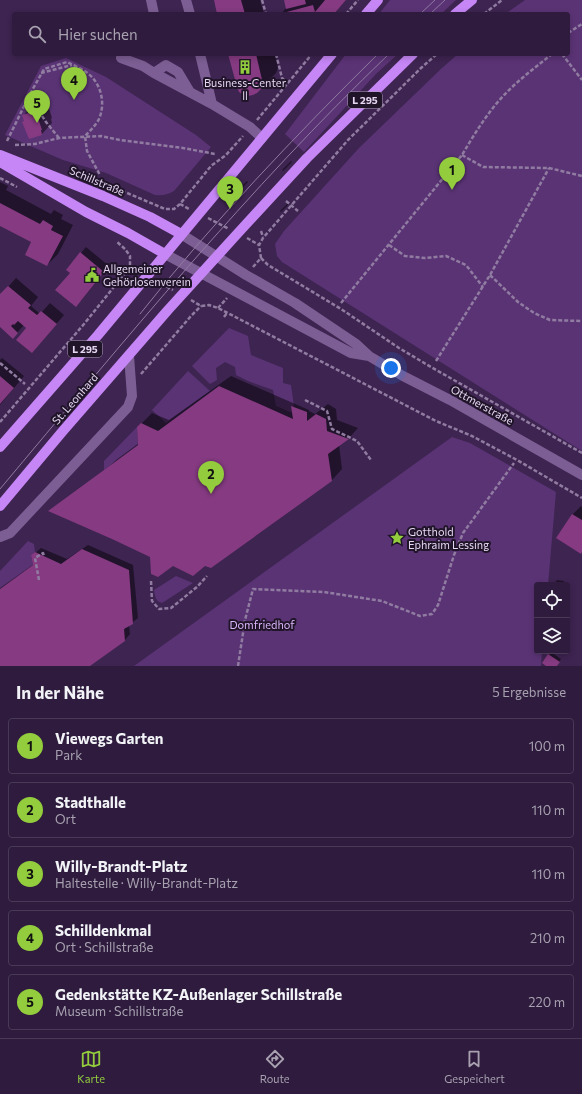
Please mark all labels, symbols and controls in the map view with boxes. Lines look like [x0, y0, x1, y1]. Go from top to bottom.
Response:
search box [12, 12, 570, 56]
icon: search [26, 23, 48, 45]
text: Hier suchen [58, 25, 138, 43]
building icon: Business-Center ll [237, 59, 253, 75]
pin: 4 [61, 67, 87, 100]
place label: Business-Center ll [204, 76, 287, 102]
pin: 5 [24, 90, 50, 123]
road number: L 295 [348, 92, 382, 108]
pin: 1 [439, 157, 465, 190]
street label: Schillstraße [68, 163, 127, 198]
pin: 3 [217, 176, 243, 209]
place label: Allgemeiner Gehörlosenverein [103, 262, 191, 288]
public building icon: Allgemeiner Gehörlosenverein [84, 267, 100, 283]
road number: L 295 [68, 341, 102, 357]
your location [381, 358, 401, 378]
street label: St. Leonhard [49, 371, 100, 427]
street label: Ottmerstraße [449, 382, 516, 427]
pin: 2 [198, 461, 224, 494]
place label: Gotthold Ephraim Lessing [408, 525, 489, 551]
place icon: Gotthold Ephraim Lessing [389, 530, 405, 546]
map controls [534, 582, 570, 654]
button: locate [534, 582, 570, 618]
park label: Domfriedhof [229, 618, 295, 631]
button: layers [534, 618, 570, 654]
text: In der Nähe [16, 682, 104, 703]
text: 5 Ergebnisse [492, 684, 566, 700]
text: Viewegs Garten [55, 729, 164, 747]
text: 1 [27, 738, 33, 754]
text: 100 m [529, 738, 565, 754]
text: Park [55, 747, 82, 763]
text: Stadthalle [55, 793, 126, 811]
text: 2 [26, 802, 34, 818]
text: 110 m [532, 802, 565, 818]
text: Ort [55, 811, 76, 827]
text: Willy-Brandt-Platz [55, 857, 188, 875]
text: 3 [26, 866, 34, 882]
text: 110 m [532, 866, 565, 882]
text: Haltestelle · Willy-Brandt-Platz [55, 875, 238, 891]
text: Schilldenkmal [55, 921, 151, 939]
text: 4 [26, 930, 34, 946]
text: 210 m [530, 930, 565, 946]
text: Ort · Schillstraße [55, 939, 153, 955]
text: Gedenkstätte KZ-Außenlager Schillstraße [55, 985, 342, 1003]
text: 5 [26, 994, 34, 1010]
text: 220 m [528, 994, 565, 1010]
text: Museum · Schillstraße [55, 1003, 183, 1019]
tab: Karte [77, 1048, 105, 1085]
tab: Route [260, 1048, 290, 1085]
tab: Gespeichert [444, 1048, 505, 1085]

